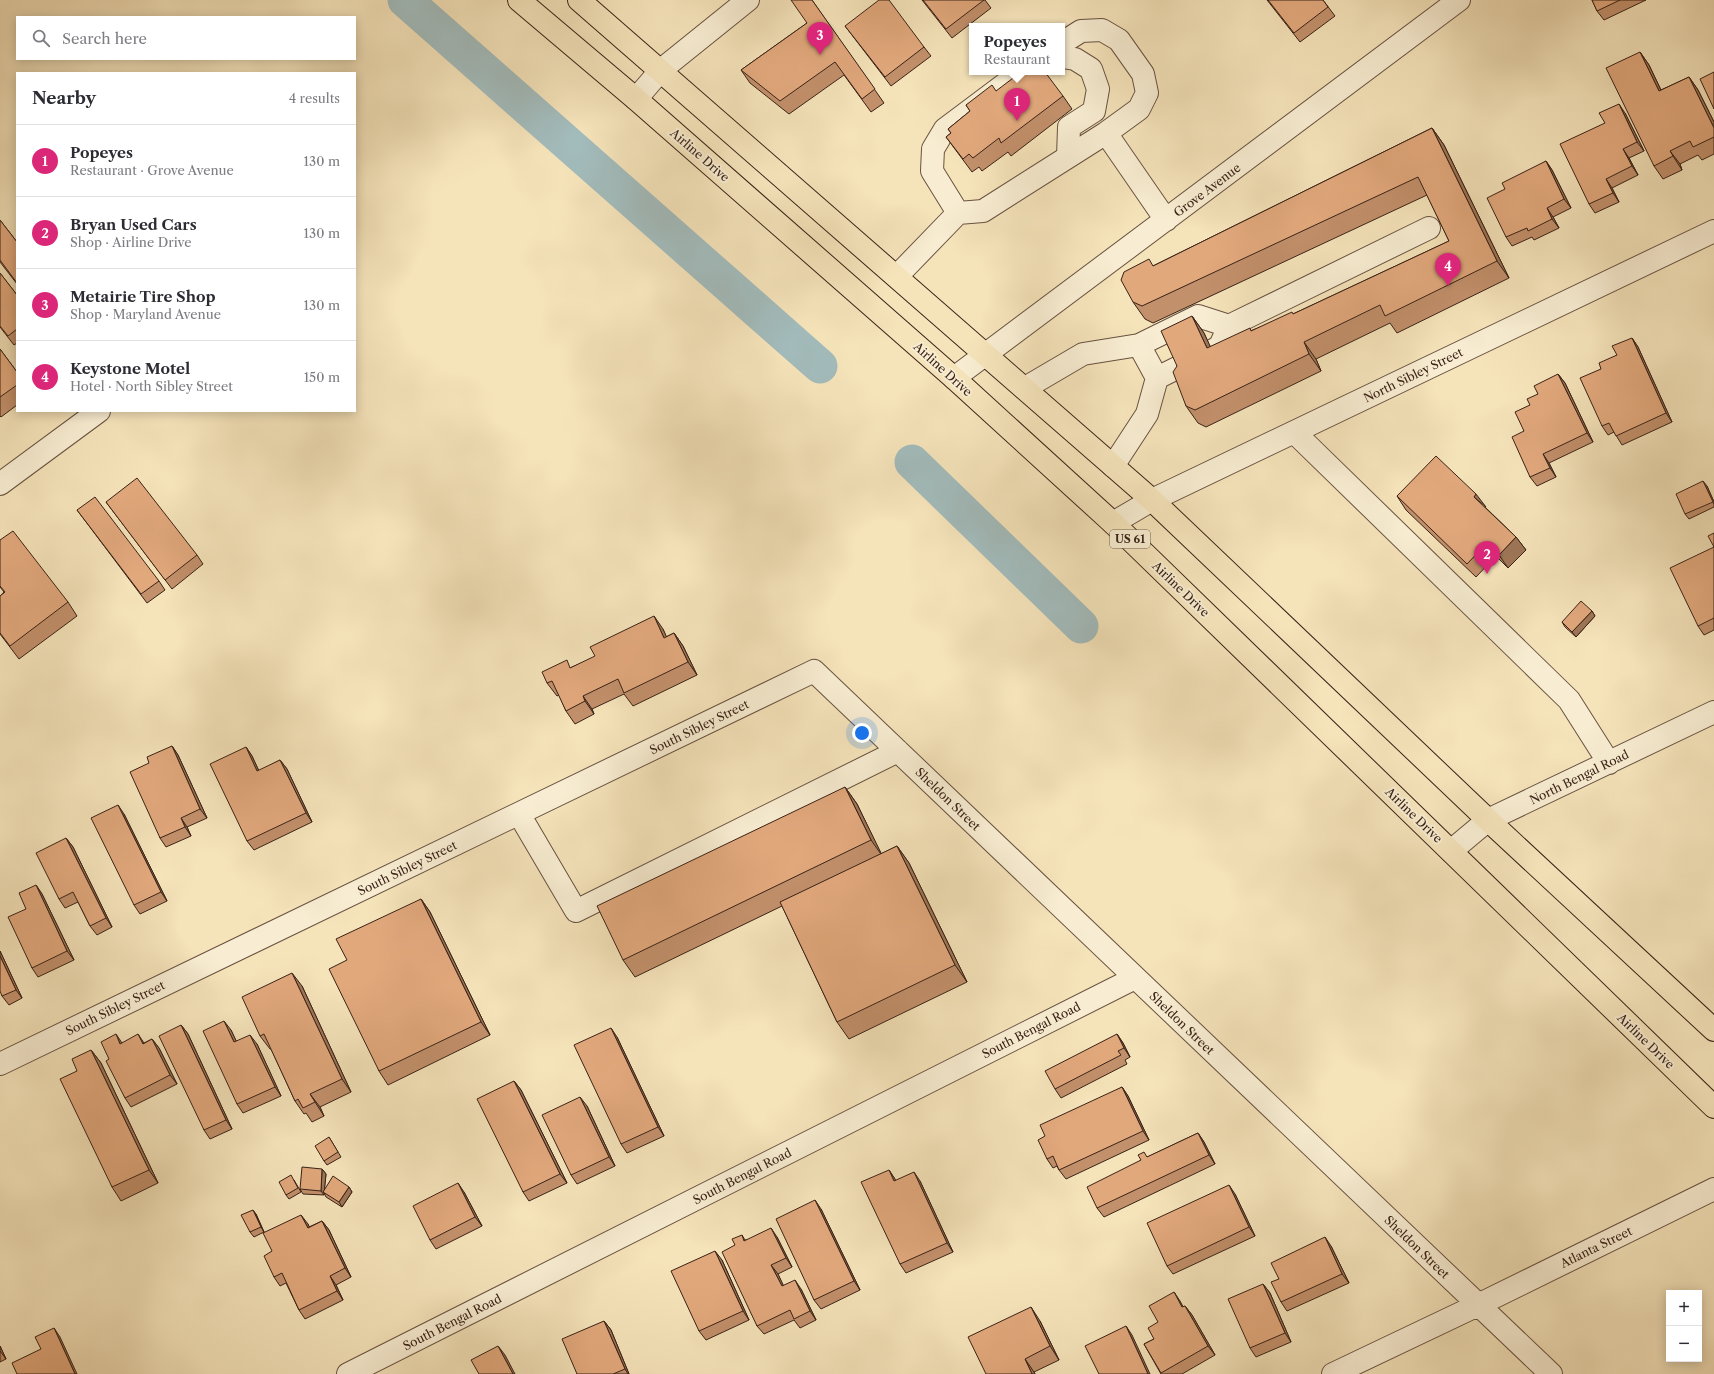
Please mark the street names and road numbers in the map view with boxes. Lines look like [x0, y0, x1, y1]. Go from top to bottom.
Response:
street label: Airline Drive [667, 125, 733, 185]
street label: Grove Avenue [1171, 160, 1244, 220]
street label: Airline Drive [910, 338, 976, 399]
street label: North Sibley Street [1361, 344, 1466, 406]
road number: US 61 [1110, 530, 1150, 548]
street label: Airline Drive [1149, 557, 1213, 620]
street label: South Sibley Street [647, 696, 752, 758]
street label: North Bengal Road [1527, 746, 1632, 808]
street label: Sheldon Street [912, 764, 984, 834]
street label: Airline Drive [1382, 783, 1446, 846]
street label: South Sibley Street [355, 837, 460, 899]
street label: South Sibley Street [63, 977, 168, 1039]
street label: Sheldon Street [1146, 988, 1218, 1058]
street label: South Bengal Road [979, 998, 1083, 1061]
street label: Airline Drive [1614, 1009, 1678, 1072]
street label: South Bengal Road [690, 1144, 794, 1207]
street label: Sheldon Street [1381, 1212, 1453, 1282]
street label: Atlanta Street [1557, 1223, 1635, 1271]
street label: South Bengal Road [400, 1290, 504, 1353]

